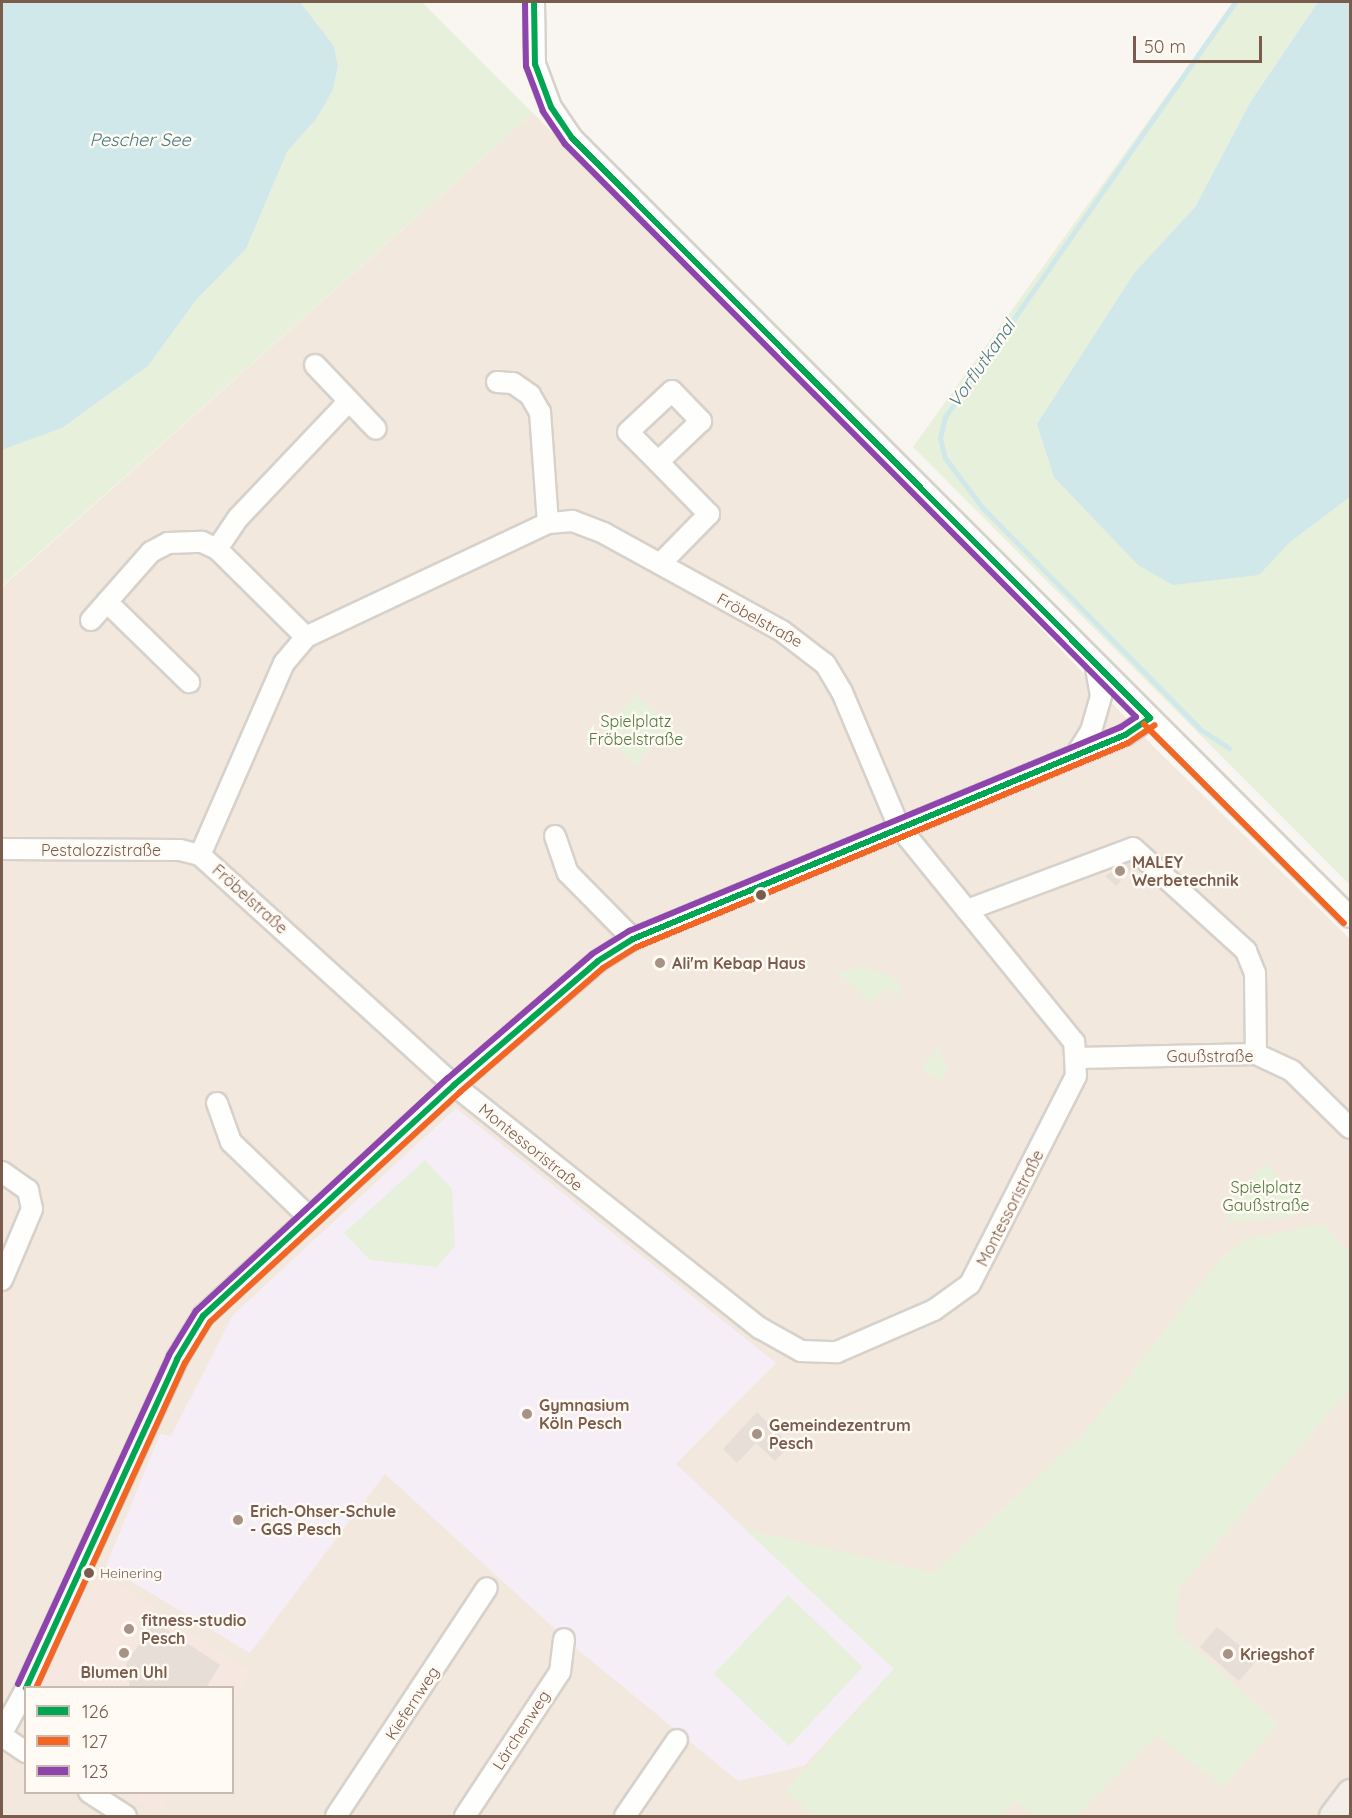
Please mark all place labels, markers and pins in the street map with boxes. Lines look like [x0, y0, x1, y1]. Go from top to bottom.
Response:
place label: MALEY Werbetechnik [1132, 852, 1239, 890]
marker: MALEY Werbetechnik [1113, 864, 1127, 878]
unlabelled marker [755, 889, 767, 901]
place label: Ali'm Kebap Haus [672, 953, 806, 973]
marker: Ali'm Kebap Haus [653, 956, 667, 970]
place label: Gymnasium Köln Pesch [539, 1395, 629, 1433]
marker: Gymnasium Köln Pesch [520, 1407, 534, 1421]
place label: Gemeindezentrum Pesch [769, 1415, 911, 1453]
marker: Gemeindezentrum Pesch [750, 1427, 764, 1441]
place label: Erich-Ohser-Schule - GGS Pesch [250, 1501, 396, 1539]
marker: Erich-Ohser-Schule - GGS Pesch [231, 1513, 245, 1527]
place label: Heinering [100, 1565, 162, 1581]
marker: Heinering [83, 1567, 95, 1579]
place label: fitness-studio Pesch [141, 1610, 247, 1648]
marker: fitness-studio Pesch [122, 1622, 136, 1636]
place label: Kriegshof [1240, 1644, 1315, 1664]
marker: Blumen Uhl [117, 1646, 131, 1660]
marker: Kriegshof [1221, 1647, 1235, 1661]
place label: Blumen Uhl [80, 1662, 168, 1682]

